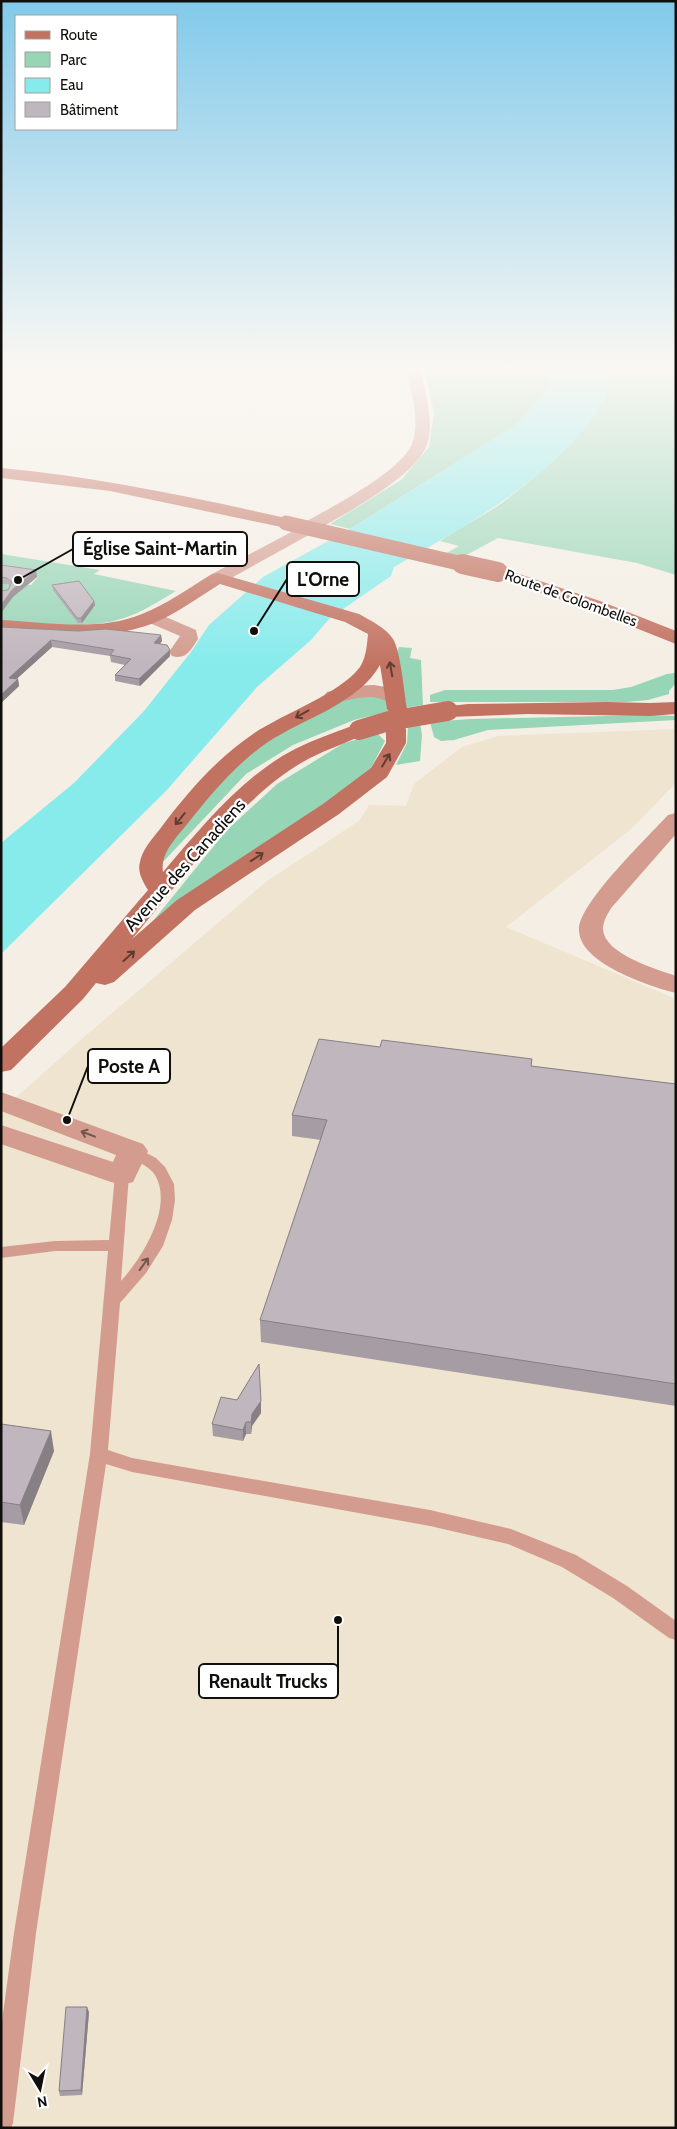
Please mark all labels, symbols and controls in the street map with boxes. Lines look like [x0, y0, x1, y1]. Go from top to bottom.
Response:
legend [15, 15, 178, 130]
text: Route [60, 26, 98, 44]
text: Parc [60, 51, 87, 69]
text: Eau [60, 76, 83, 94]
text: Bâtiment [60, 101, 118, 119]
callout: Église Saint-Martin [73, 532, 247, 566]
text: Église Saint-Martin [83, 536, 237, 560]
callout: L'Orne [287, 562, 359, 596]
street label: Route de Colombelles [502, 566, 640, 630]
text: L'Orne [297, 568, 349, 591]
one-way arrow [386, 661, 396, 677]
one-way arrow [295, 709, 310, 719]
one-way arrow [381, 753, 391, 767]
street label: Avenue des Canadiens [120, 794, 250, 936]
one-way arrow [175, 812, 186, 825]
one-way arrow [250, 852, 264, 862]
one-way arrow [123, 951, 136, 962]
callout: Poste A [88, 1049, 170, 1083]
text: Poste A [98, 1055, 160, 1078]
one-way arrow [80, 1129, 96, 1138]
one-way arrow [139, 1257, 149, 1271]
callout: Renault Trucks [199, 1664, 338, 1698]
text: Renault Trucks [209, 1670, 328, 1693]
north arrow [15, 2064, 65, 2114]
text: N [36, 2092, 49, 2112]

